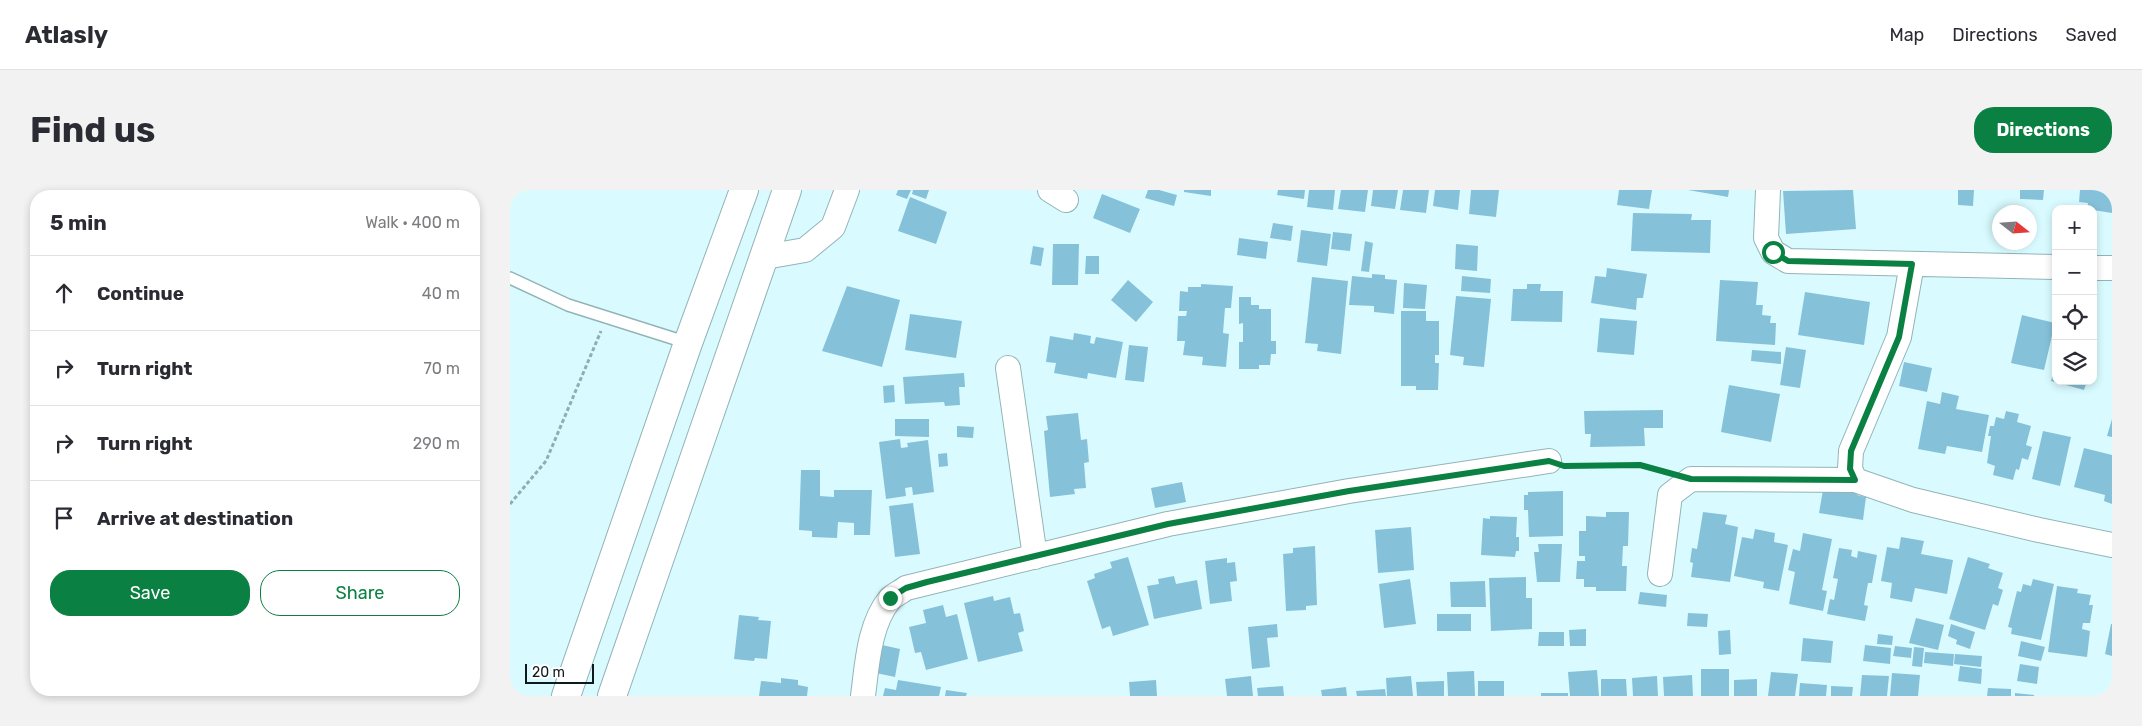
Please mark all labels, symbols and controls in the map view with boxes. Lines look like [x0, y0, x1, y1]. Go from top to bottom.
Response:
text: Atlasly [25, 21, 108, 49]
text: Map [1889, 24, 1924, 46]
text: Directions [1952, 24, 2038, 46]
text: Saved [2066, 24, 2117, 46]
button: Directions [1974, 107, 2112, 153]
text: Find us [30, 109, 155, 151]
north arrow [1992, 205, 2037, 250]
map controls [2052, 205, 2097, 385]
button: + [2052, 205, 2097, 250]
text: 5 min [50, 210, 107, 235]
text: Walk · 400 m [365, 213, 460, 232]
route start [1762, 241, 1785, 264]
button: − [2052, 250, 2097, 295]
icon: ahead [50, 279, 78, 307]
text: Continue [97, 282, 184, 305]
text: 40 m [422, 284, 460, 303]
button: locate [2052, 295, 2097, 340]
button: layers [2052, 340, 2097, 385]
icon: right [50, 354, 78, 382]
text: Turn right [97, 357, 192, 380]
text: 70 m [423, 359, 460, 378]
icon: right [50, 429, 78, 457]
text: Turn right [97, 432, 192, 455]
text: 290 m [413, 434, 460, 453]
icon: arrive [50, 504, 78, 532]
text: Arrive at destination [97, 507, 293, 530]
button: Save [50, 570, 250, 616]
button: Share [260, 570, 460, 616]
route end [879, 587, 902, 610]
scale bar [525, 661, 594, 684]
text: 20 m [532, 664, 565, 681]

